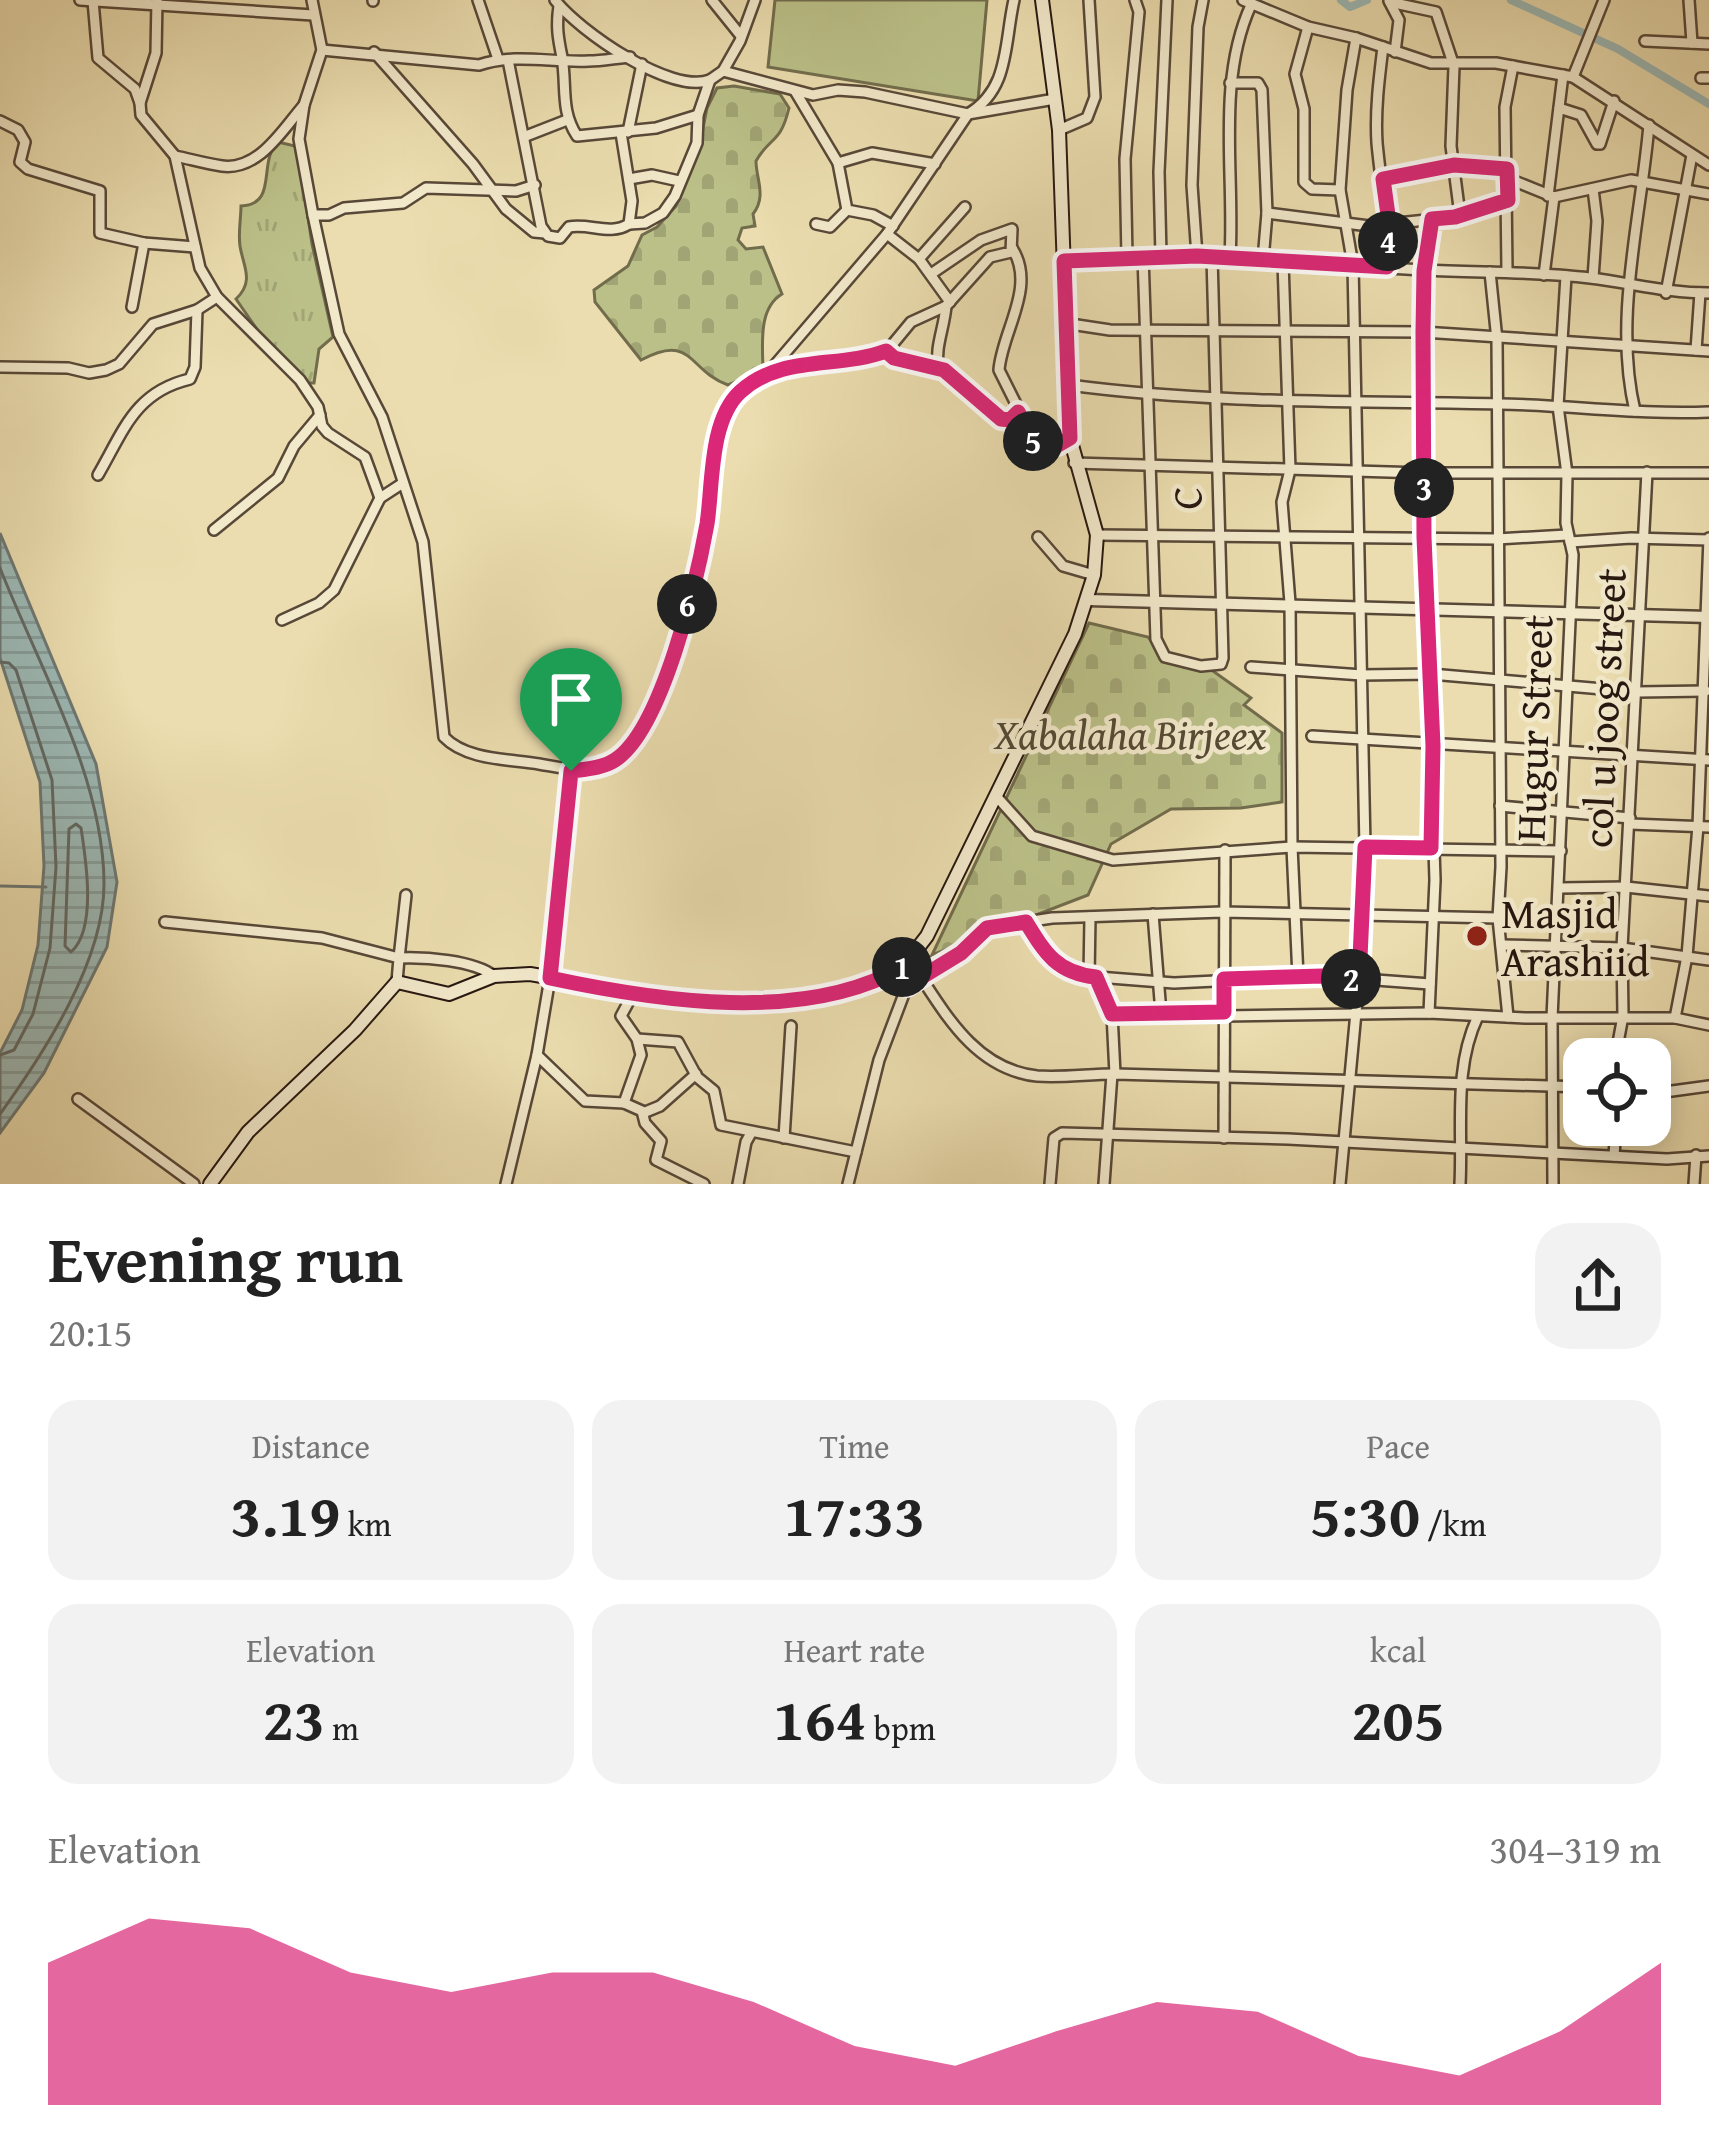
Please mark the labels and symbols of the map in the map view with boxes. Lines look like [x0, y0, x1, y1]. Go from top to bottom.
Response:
pin: 4 [1358, 211, 1418, 271]
pin: 5 [1003, 411, 1063, 471]
pin: 3 [1394, 458, 1454, 518]
street label: C [1155, 486, 1217, 510]
street label: col u joog street [1565, 567, 1641, 849]
pin: 6 [657, 574, 717, 634]
street label: Hugur Street [1499, 613, 1567, 843]
pin [520, 648, 622, 771]
park label: Xabalaha Birjeex [993, 703, 1266, 764]
place label: Masjid Arashiid [1501, 882, 1650, 991]
marker: Masjid Arashiid [1464, 923, 1490, 949]
pin: 1 [872, 937, 932, 997]
pin: 2 [1321, 949, 1381, 1009]

